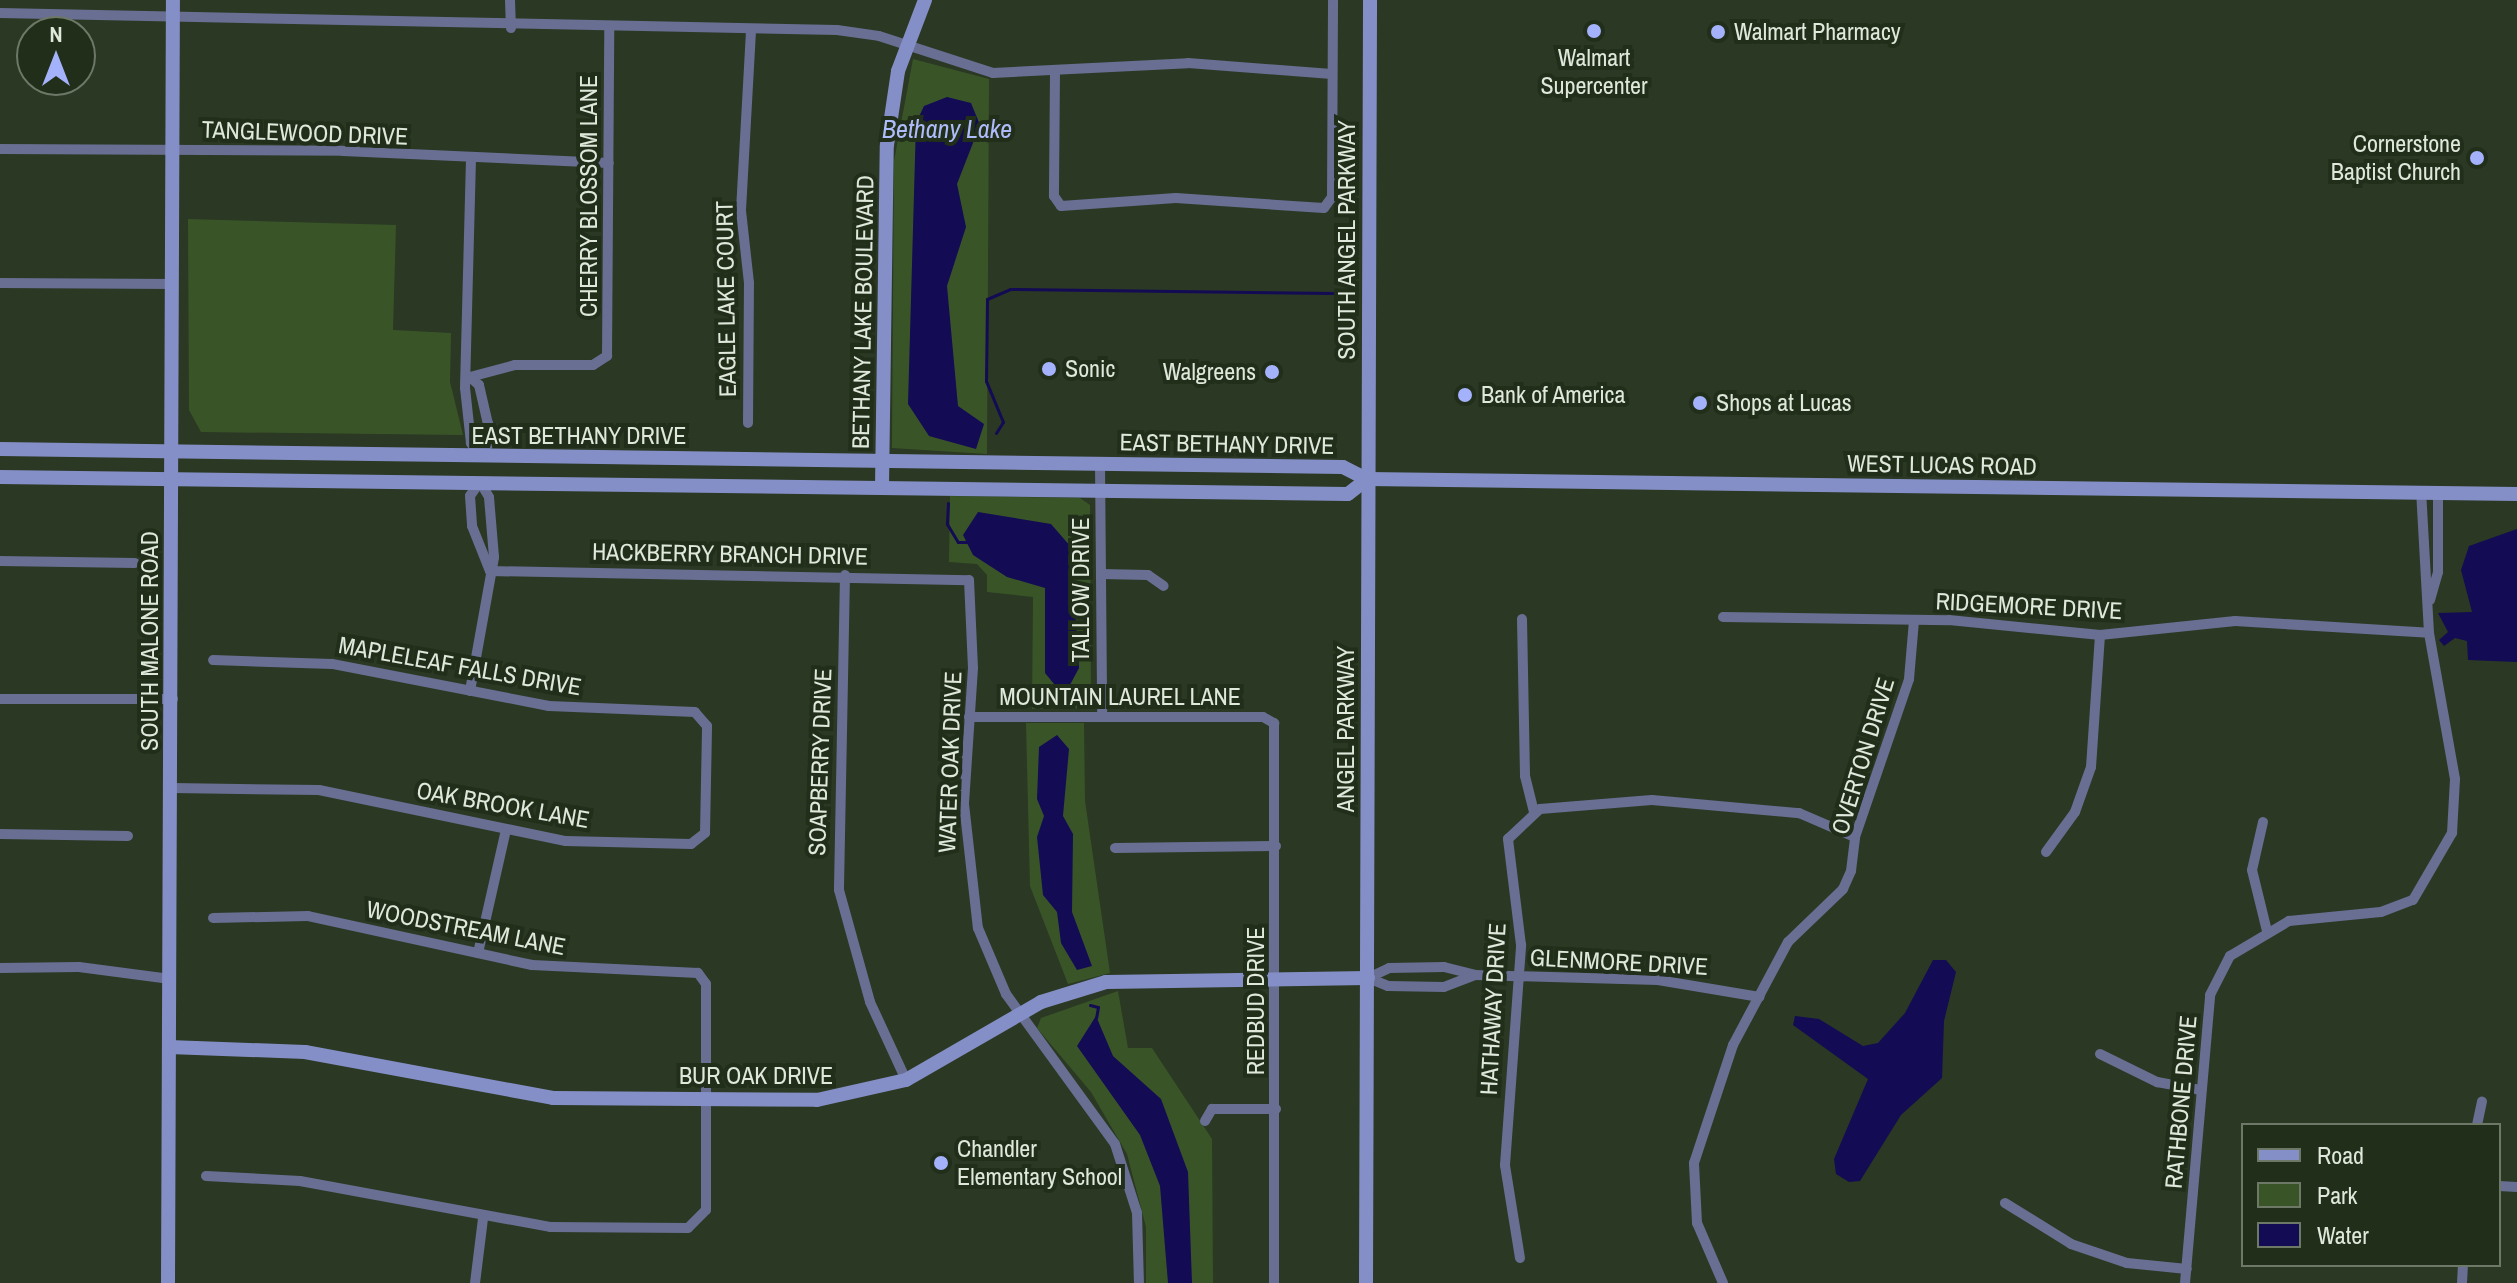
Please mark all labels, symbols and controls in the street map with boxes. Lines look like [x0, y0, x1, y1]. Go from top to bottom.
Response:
north arrow [16, 16, 96, 96]
place label: Walmart Pharmacy [1734, 18, 1901, 46]
text: N [49, 19, 63, 49]
marker: Walmart Supercenter [1585, 22, 1603, 40]
marker: Walmart Pharmacy [1709, 23, 1727, 41]
place label: Walmart Supercenter [1540, 44, 1648, 100]
street label: CHERRY BLOSSOM LANE [575, 75, 603, 317]
water label: Bethany Lake [882, 113, 1012, 145]
street label: TANGLEWOOD DRIVE [201, 115, 409, 151]
street label: SOUTH ANGEL PARKWAY [1333, 119, 1361, 361]
place label: Cornerstone Baptist Church [2331, 130, 2461, 186]
marker: Cornerstone Baptist Church [2468, 149, 2486, 167]
street label: BETHANY LAKE BOULEVARD [846, 175, 880, 449]
street label: EAGLE LAKE COURT [710, 200, 742, 398]
place label: Sonic [1065, 355, 1115, 383]
place label: Walgreens [1163, 358, 1256, 386]
marker: Sonic [1040, 360, 1058, 378]
marker: Walgreens [1263, 363, 1281, 381]
place label: Bank of America [1481, 381, 1626, 409]
marker: Bank of America [1456, 386, 1474, 404]
place label: Shops at Lucas [1716, 389, 1852, 417]
marker: Shops at Lucas [1691, 394, 1709, 412]
street label: EAST BETHANY DRIVE [471, 422, 687, 450]
street label: EAST BETHANY DRIVE [1119, 428, 1335, 460]
street label: WEST LUCAS ROAD [1847, 449, 2037, 481]
street label: TALLOW DRIVE [1067, 517, 1095, 663]
street label: SOUTH MALONE ROAD [136, 531, 164, 751]
street label: HACKBERRY BRANCH DRIVE [592, 537, 868, 571]
street label: RIDGEMORE DRIVE [1935, 587, 2123, 625]
street label: MAPLELEAF FALLS DRIVE [336, 630, 584, 702]
street label: ANGEL PARKWAY [1332, 645, 1360, 813]
street label: SOAPBERRY DRIVE [802, 668, 838, 856]
street label: WATER OAK DRIVE [932, 671, 968, 853]
street label: OVERTON DRIVE [1826, 674, 1900, 838]
street label: MOUNTAIN LAUREL LANE [999, 683, 1241, 711]
street label: OAK BROOK LANE [414, 776, 592, 834]
street label: WOODSTREAM LANE [364, 895, 568, 961]
street label: HATHAWAY DRIVE [1474, 922, 1512, 1096]
street label: REDBUD DRIVE [1242, 927, 1270, 1075]
street label: GLENMORE DRIVE [1529, 943, 1709, 981]
street label: RATHBONE DRIVE [2159, 1014, 2203, 1190]
street label: BUR OAK DRIVE [679, 1062, 833, 1090]
legend [2241, 1123, 2501, 1267]
place label: Chandler Elementary School [957, 1135, 1122, 1191]
text: Road [2317, 1139, 2364, 1171]
marker: Chandler Elementary School [932, 1154, 950, 1172]
text: Park [2317, 1179, 2357, 1211]
text: Water [2317, 1219, 2369, 1251]

